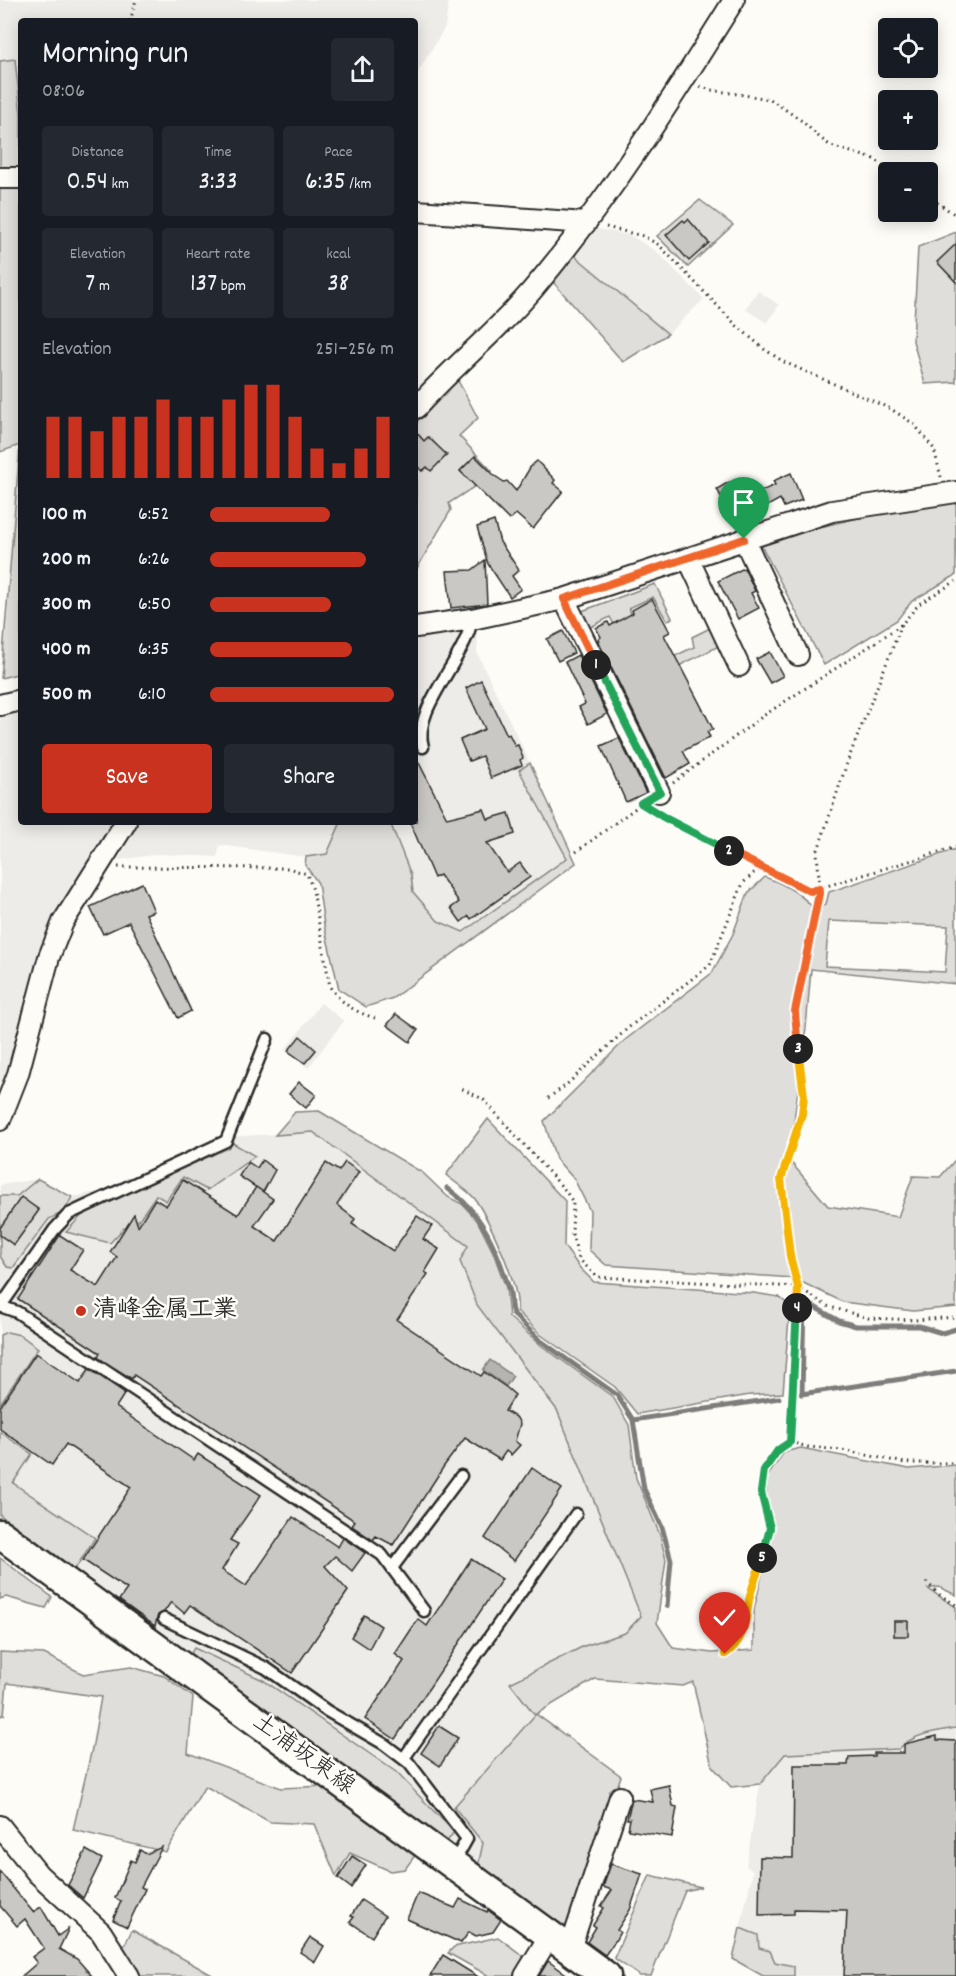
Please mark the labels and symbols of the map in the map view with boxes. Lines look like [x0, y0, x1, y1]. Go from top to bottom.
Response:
pin [718, 477, 769, 539]
pin: 1 [581, 650, 611, 680]
pin: 2 [714, 836, 744, 866]
pin: 3 [783, 1034, 813, 1064]
pin: 4 [782, 1293, 812, 1323]
place label: 清峰金属工業 [93, 1294, 237, 1328]
marker: 清峰金属工業 [74, 1304, 88, 1318]
pin: 5 [747, 1543, 777, 1573]
pin [699, 1592, 750, 1654]
street label: 土浦坂東線 [244, 1706, 362, 1804]

